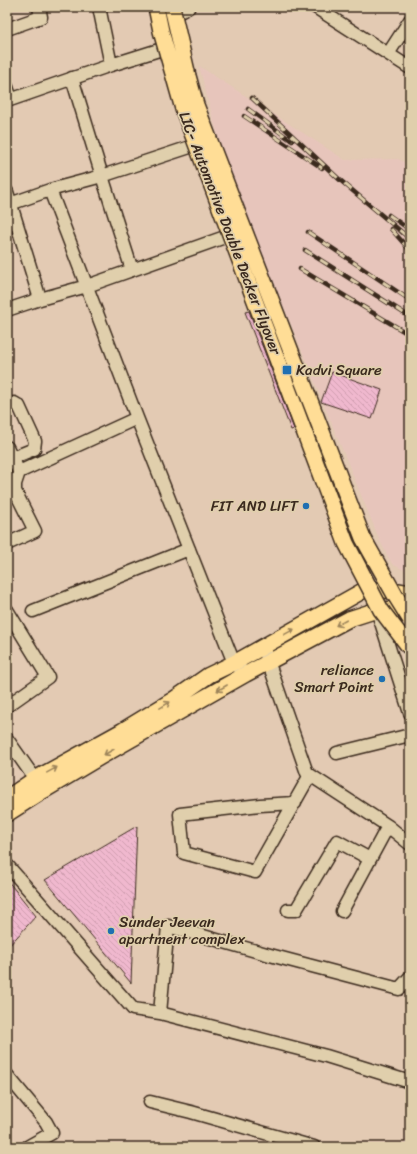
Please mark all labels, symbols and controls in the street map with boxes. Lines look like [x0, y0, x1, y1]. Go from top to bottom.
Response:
street label: LIC- Automotive Double Decker Flyover [172, 108, 289, 359]
place label: Kadvi Square [296, 357, 382, 383]
marker: Kadvi Square [281, 364, 293, 376]
place label: FIT AND LIFT [211, 493, 300, 519]
marker: FIT AND LIFT [301, 501, 311, 511]
one-way arrow [335, 620, 347, 627]
one-way arrow [283, 628, 295, 636]
place label: reliance Smart Point [294, 657, 374, 700]
marker: reliance Smart Point [377, 674, 387, 684]
one-way arrow [217, 684, 229, 692]
one-way arrow [159, 700, 171, 708]
one-way arrow [104, 748, 116, 756]
one-way arrow [46, 766, 58, 773]
place label: Sunder Jeevan apartment complex [119, 909, 245, 952]
marker: Sunder Jeevan apartment complex [106, 926, 116, 936]

